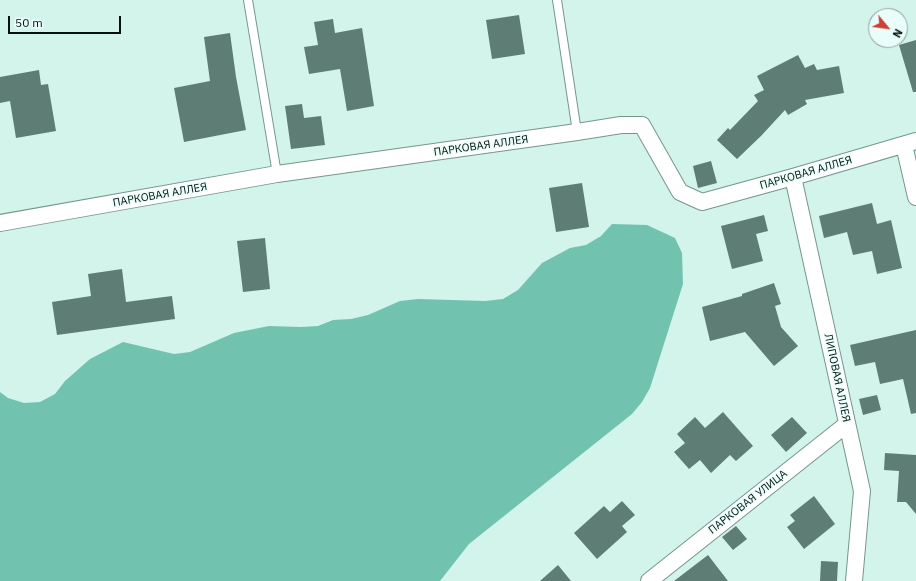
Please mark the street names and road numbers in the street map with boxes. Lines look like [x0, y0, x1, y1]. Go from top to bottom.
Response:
street label: ПАРКОВАЯ АЛЛЕЯ [433, 133, 529, 159]
street label: ПАРКОВАЯ АЛЛЕЯ [758, 153, 854, 193]
street label: ПАРКОВАЯ АЛЛЕЯ [112, 180, 208, 210]
street label: ЛИПОВАЯ АЛЛЕЯ [821, 333, 853, 423]
street label: ПАРКОВАЯ УЛИЦА [706, 467, 790, 537]

